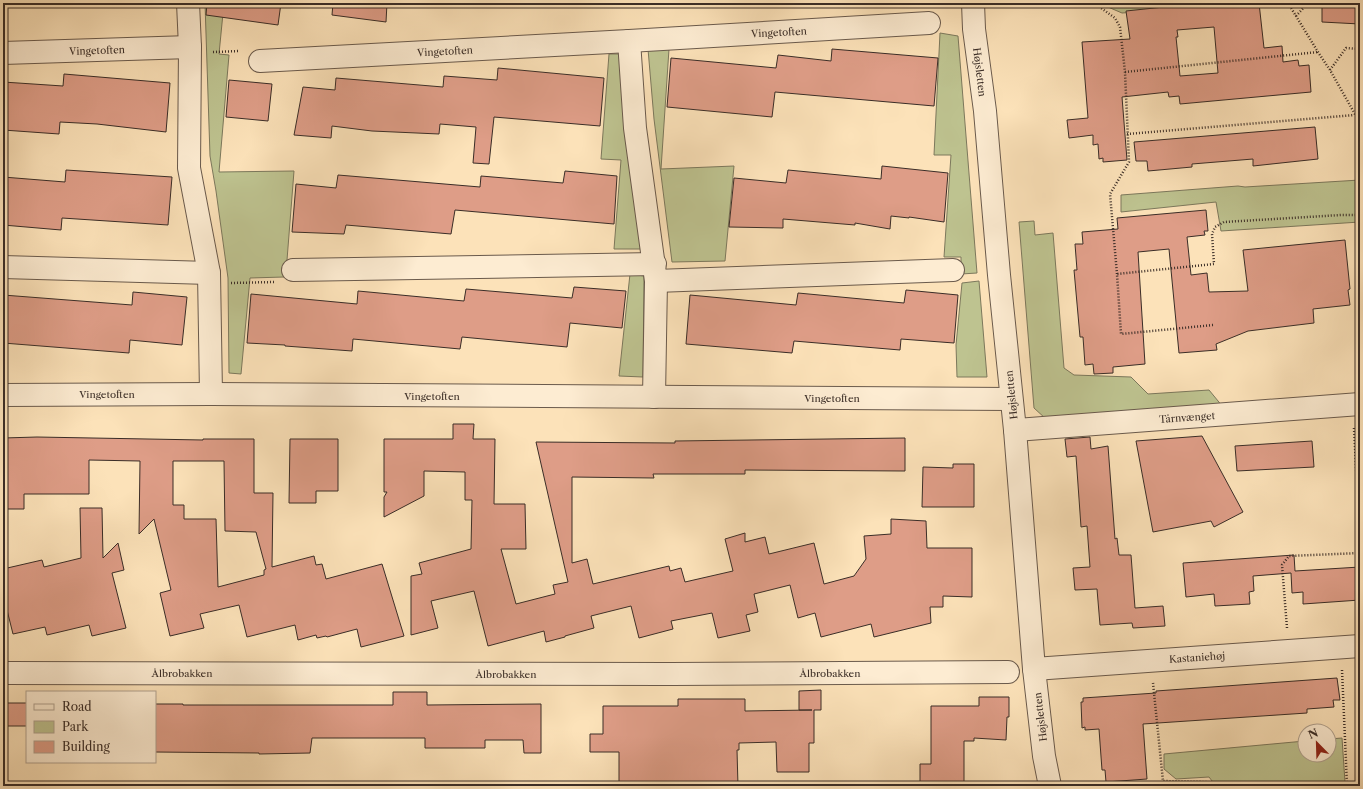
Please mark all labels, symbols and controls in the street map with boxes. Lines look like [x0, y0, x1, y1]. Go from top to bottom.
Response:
street label: Vingetoften [750, 25, 808, 41]
street label: Vingetoften [68, 43, 126, 58]
street label: Vingetoften [416, 44, 474, 60]
street label: Højsletten [970, 47, 989, 98]
street label: Højsletten [1002, 369, 1021, 420]
street label: Vingetoften [78, 388, 136, 401]
street label: Vingetoften [403, 390, 461, 403]
street label: Vingetoften [803, 392, 861, 405]
street label: Tårnvænget [1159, 409, 1216, 426]
street label: Kastaniehøj [1168, 649, 1226, 666]
street label: Ålbrobakken [151, 667, 213, 680]
street label: Ålbrobakken [799, 667, 861, 680]
street label: Ålbrobakken [475, 668, 537, 681]
legend [26, 691, 156, 763]
street label: Højsletten [1031, 691, 1050, 742]
text: Road [62, 699, 92, 714]
text: Park [62, 719, 89, 734]
north arrow [1297, 723, 1337, 763]
text: N [1306, 725, 1321, 742]
text: Building [62, 739, 110, 754]

